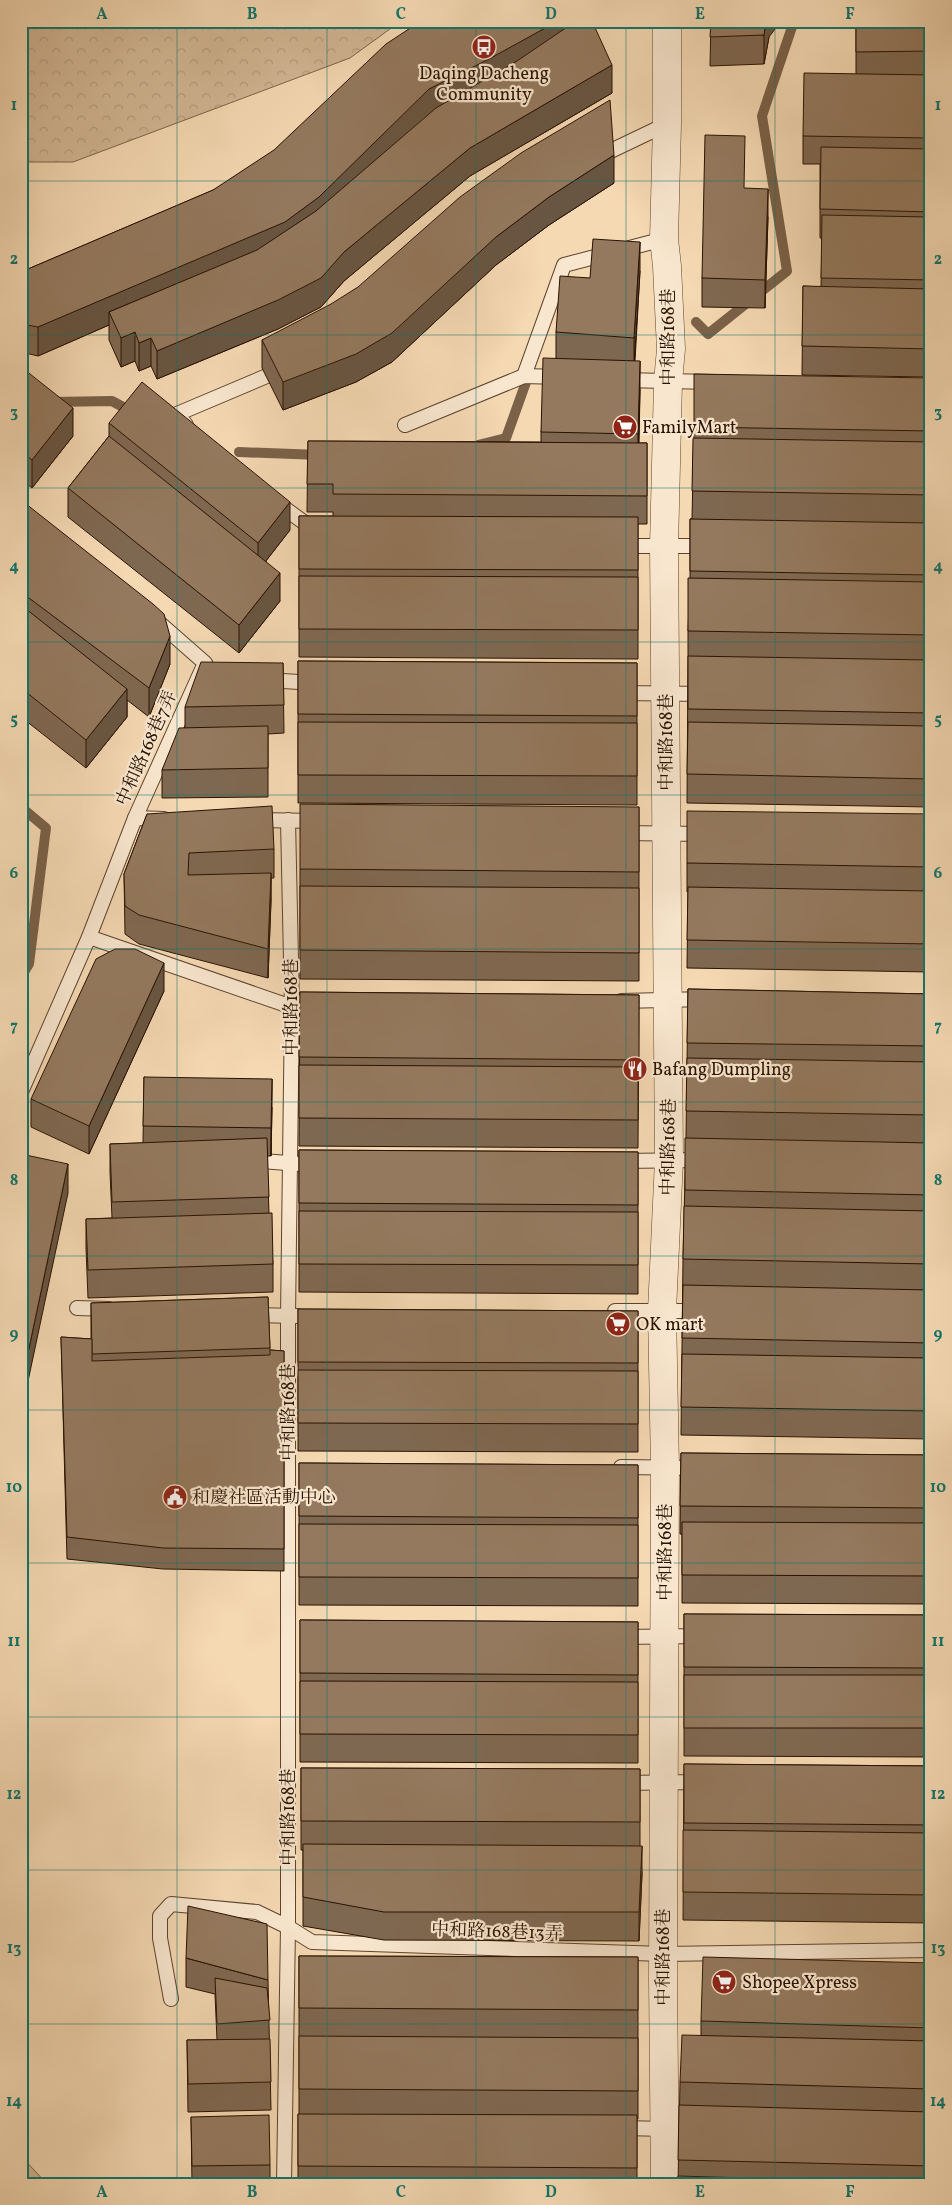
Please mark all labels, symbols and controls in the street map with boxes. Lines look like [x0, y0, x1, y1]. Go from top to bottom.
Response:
text: A [96, 4, 108, 26]
text: B [247, 4, 258, 26]
text: C [396, 4, 406, 26]
text: D [545, 4, 557, 26]
text: E [695, 4, 705, 26]
text: F [845, 4, 855, 26]
bus stop icon: Daqing Dacheng Community [471, 34, 497, 60]
place label: Daqing Dacheng Community [419, 62, 549, 108]
text: 1 [11, 95, 17, 117]
text: 1 [935, 95, 941, 117]
text: 2 [10, 249, 18, 271]
text: 2 [934, 249, 942, 271]
street label: 中和路168巷 [657, 288, 682, 386]
text: 3 [10, 402, 18, 424]
text: 3 [934, 402, 942, 424]
supermarket icon: FamilyMart [612, 414, 638, 440]
place label: FamilyMart [642, 416, 736, 441]
text: 4 [9, 556, 19, 578]
text: 4 [933, 556, 943, 578]
street label: 中和路168巷7弄 [111, 687, 184, 810]
street label: 中和路168巷 [655, 693, 680, 791]
text: 5 [10, 709, 18, 731]
text: 5 [934, 709, 942, 731]
text: 6 [10, 863, 19, 885]
text: 6 [934, 863, 943, 885]
street label: 中和路168巷 [280, 958, 305, 1056]
text: 7 [10, 1016, 18, 1038]
text: 7 [934, 1016, 942, 1038]
restaurant icon: Bafang Dumpling [622, 1056, 648, 1082]
place label: Bafang Dumpling [652, 1058, 791, 1083]
street label: 中和路168巷 [656, 1098, 683, 1196]
text: 8 [10, 1170, 18, 1192]
text: 8 [934, 1170, 942, 1192]
supermarket icon: OK mart [605, 1311, 631, 1337]
place label: OK mart [636, 1313, 704, 1338]
text: 9 [10, 1324, 19, 1346]
text: 9 [934, 1324, 943, 1346]
street label: 中和路168巷 [277, 1363, 302, 1461]
text: 10 [6, 1477, 22, 1499]
text: 10 [930, 1477, 946, 1499]
public building icon: 和慶社區活動中心 [162, 1484, 188, 1510]
place label: 和慶社區活動中心 [192, 1486, 336, 1511]
street label: 中和路168巷 [654, 1503, 679, 1601]
text: 11 [8, 1631, 20, 1653]
text: 11 [932, 1631, 944, 1653]
street label: 中和路168巷 [277, 1768, 302, 1866]
text: 12 [7, 1784, 21, 1806]
text: 12 [931, 1784, 945, 1806]
street label: 中和路168巷 [652, 1908, 677, 2006]
street label: 中和路168巷13弄 [431, 1918, 563, 1947]
text: 13 [7, 1938, 21, 1960]
text: 13 [931, 1938, 945, 1960]
supermarket icon: Shopee Xpress [711, 1969, 737, 1995]
place label: Shopee Xpress [742, 1971, 857, 1996]
text: 14 [6, 2091, 22, 2113]
text: 14 [930, 2091, 946, 2113]
text: A [96, 2182, 108, 2204]
text: B [247, 2182, 258, 2204]
text: C [396, 2182, 406, 2204]
text: D [545, 2182, 557, 2204]
text: E [695, 2182, 705, 2204]
text: F [845, 2182, 855, 2204]

